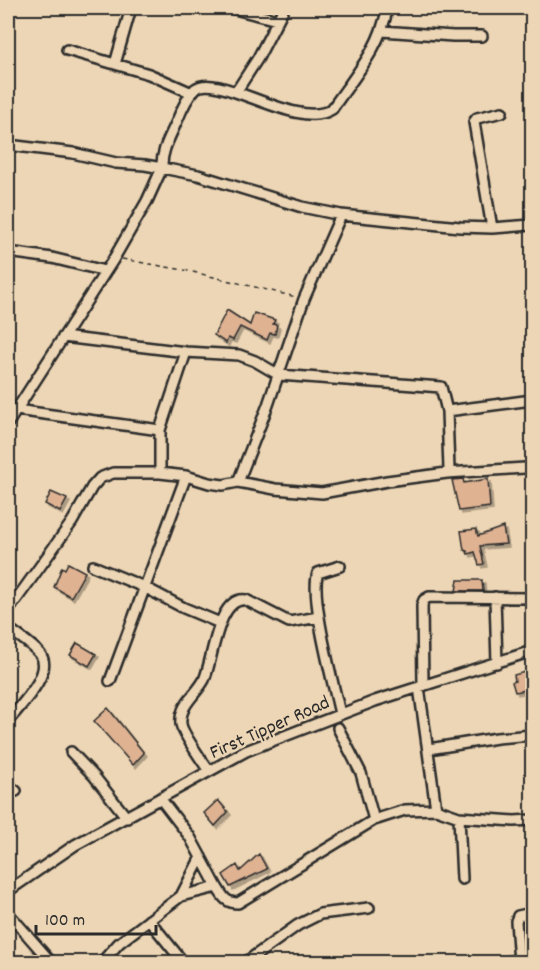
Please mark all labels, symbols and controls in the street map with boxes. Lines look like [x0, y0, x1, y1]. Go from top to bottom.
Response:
street label: First Tipper Road [206, 690, 335, 768]
scale bar [36, 898, 156, 936]
text: 100 m [45, 909, 85, 934]

